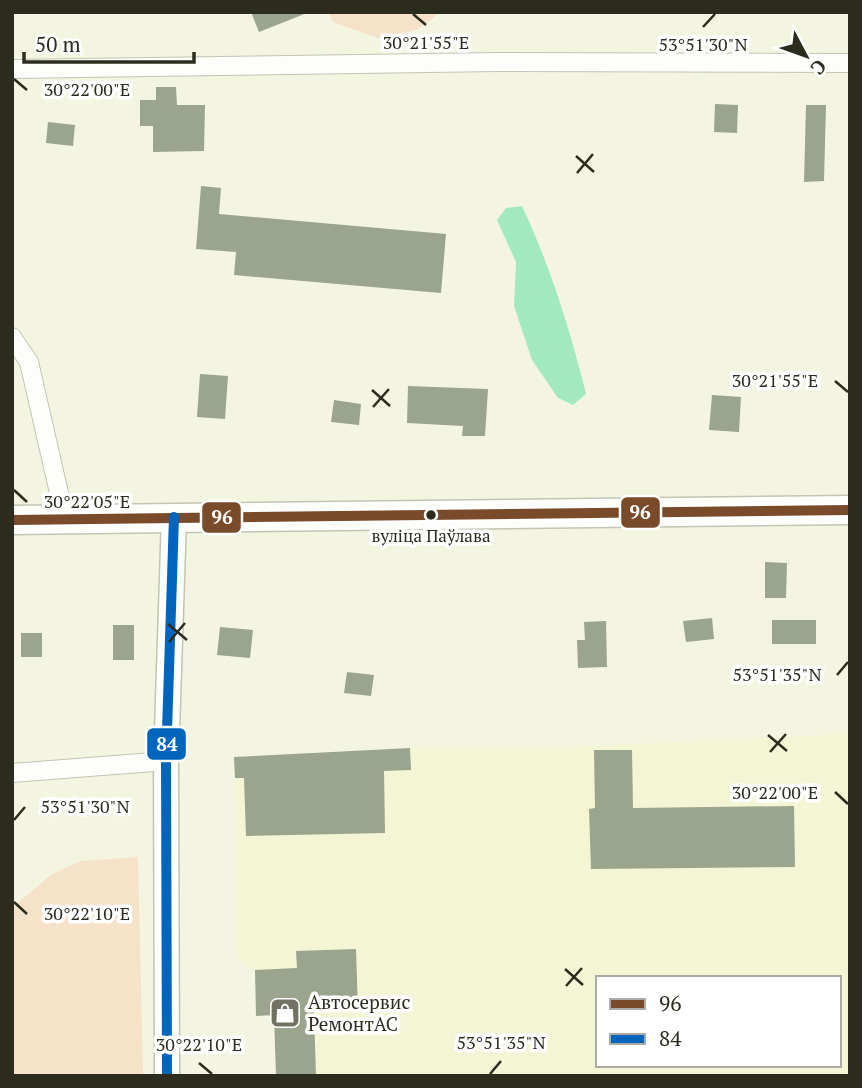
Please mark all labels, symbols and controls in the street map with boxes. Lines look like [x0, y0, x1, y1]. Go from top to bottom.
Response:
scale bar [24, 21, 194, 65]
north arrow [771, 21, 841, 91]
text: 50 m [35, 30, 81, 58]
text: 30°21'55"E [383, 30, 469, 54]
text: 53°51'30"N [658, 32, 748, 56]
text: С [806, 55, 833, 80]
text: 30°22'00"E [44, 77, 130, 101]
text: 30°21'55"E [732, 368, 818, 392]
text: 30°22'05"E [44, 489, 130, 513]
line badge: 96 [620, 496, 661, 529]
text: 96 [629, 499, 651, 524]
line badge: 96 [201, 501, 242, 534]
text: 96 [211, 504, 233, 529]
marker: вуліца Паўлава [424, 508, 438, 522]
place label: вуліца Паўлава [371, 524, 491, 547]
text: 53°51'35"N [732, 662, 822, 686]
line badge: 84 [146, 727, 187, 761]
text: 84 [156, 731, 178, 756]
text: 30°22'00"E [732, 780, 818, 804]
text: 53°51'30"N [40, 794, 130, 818]
text: 30°22'10"E [44, 901, 130, 925]
legend [596, 976, 841, 1067]
place label: Автосервис РемонтАС [308, 989, 410, 1036]
text: 96 [659, 989, 681, 1017]
shop icon: Автосервис РемонтАС [268, 996, 302, 1030]
text: 84 [659, 1024, 682, 1052]
text: 53°51'35"N [456, 1030, 546, 1054]
text: 30°22'10"E [156, 1032, 242, 1056]

